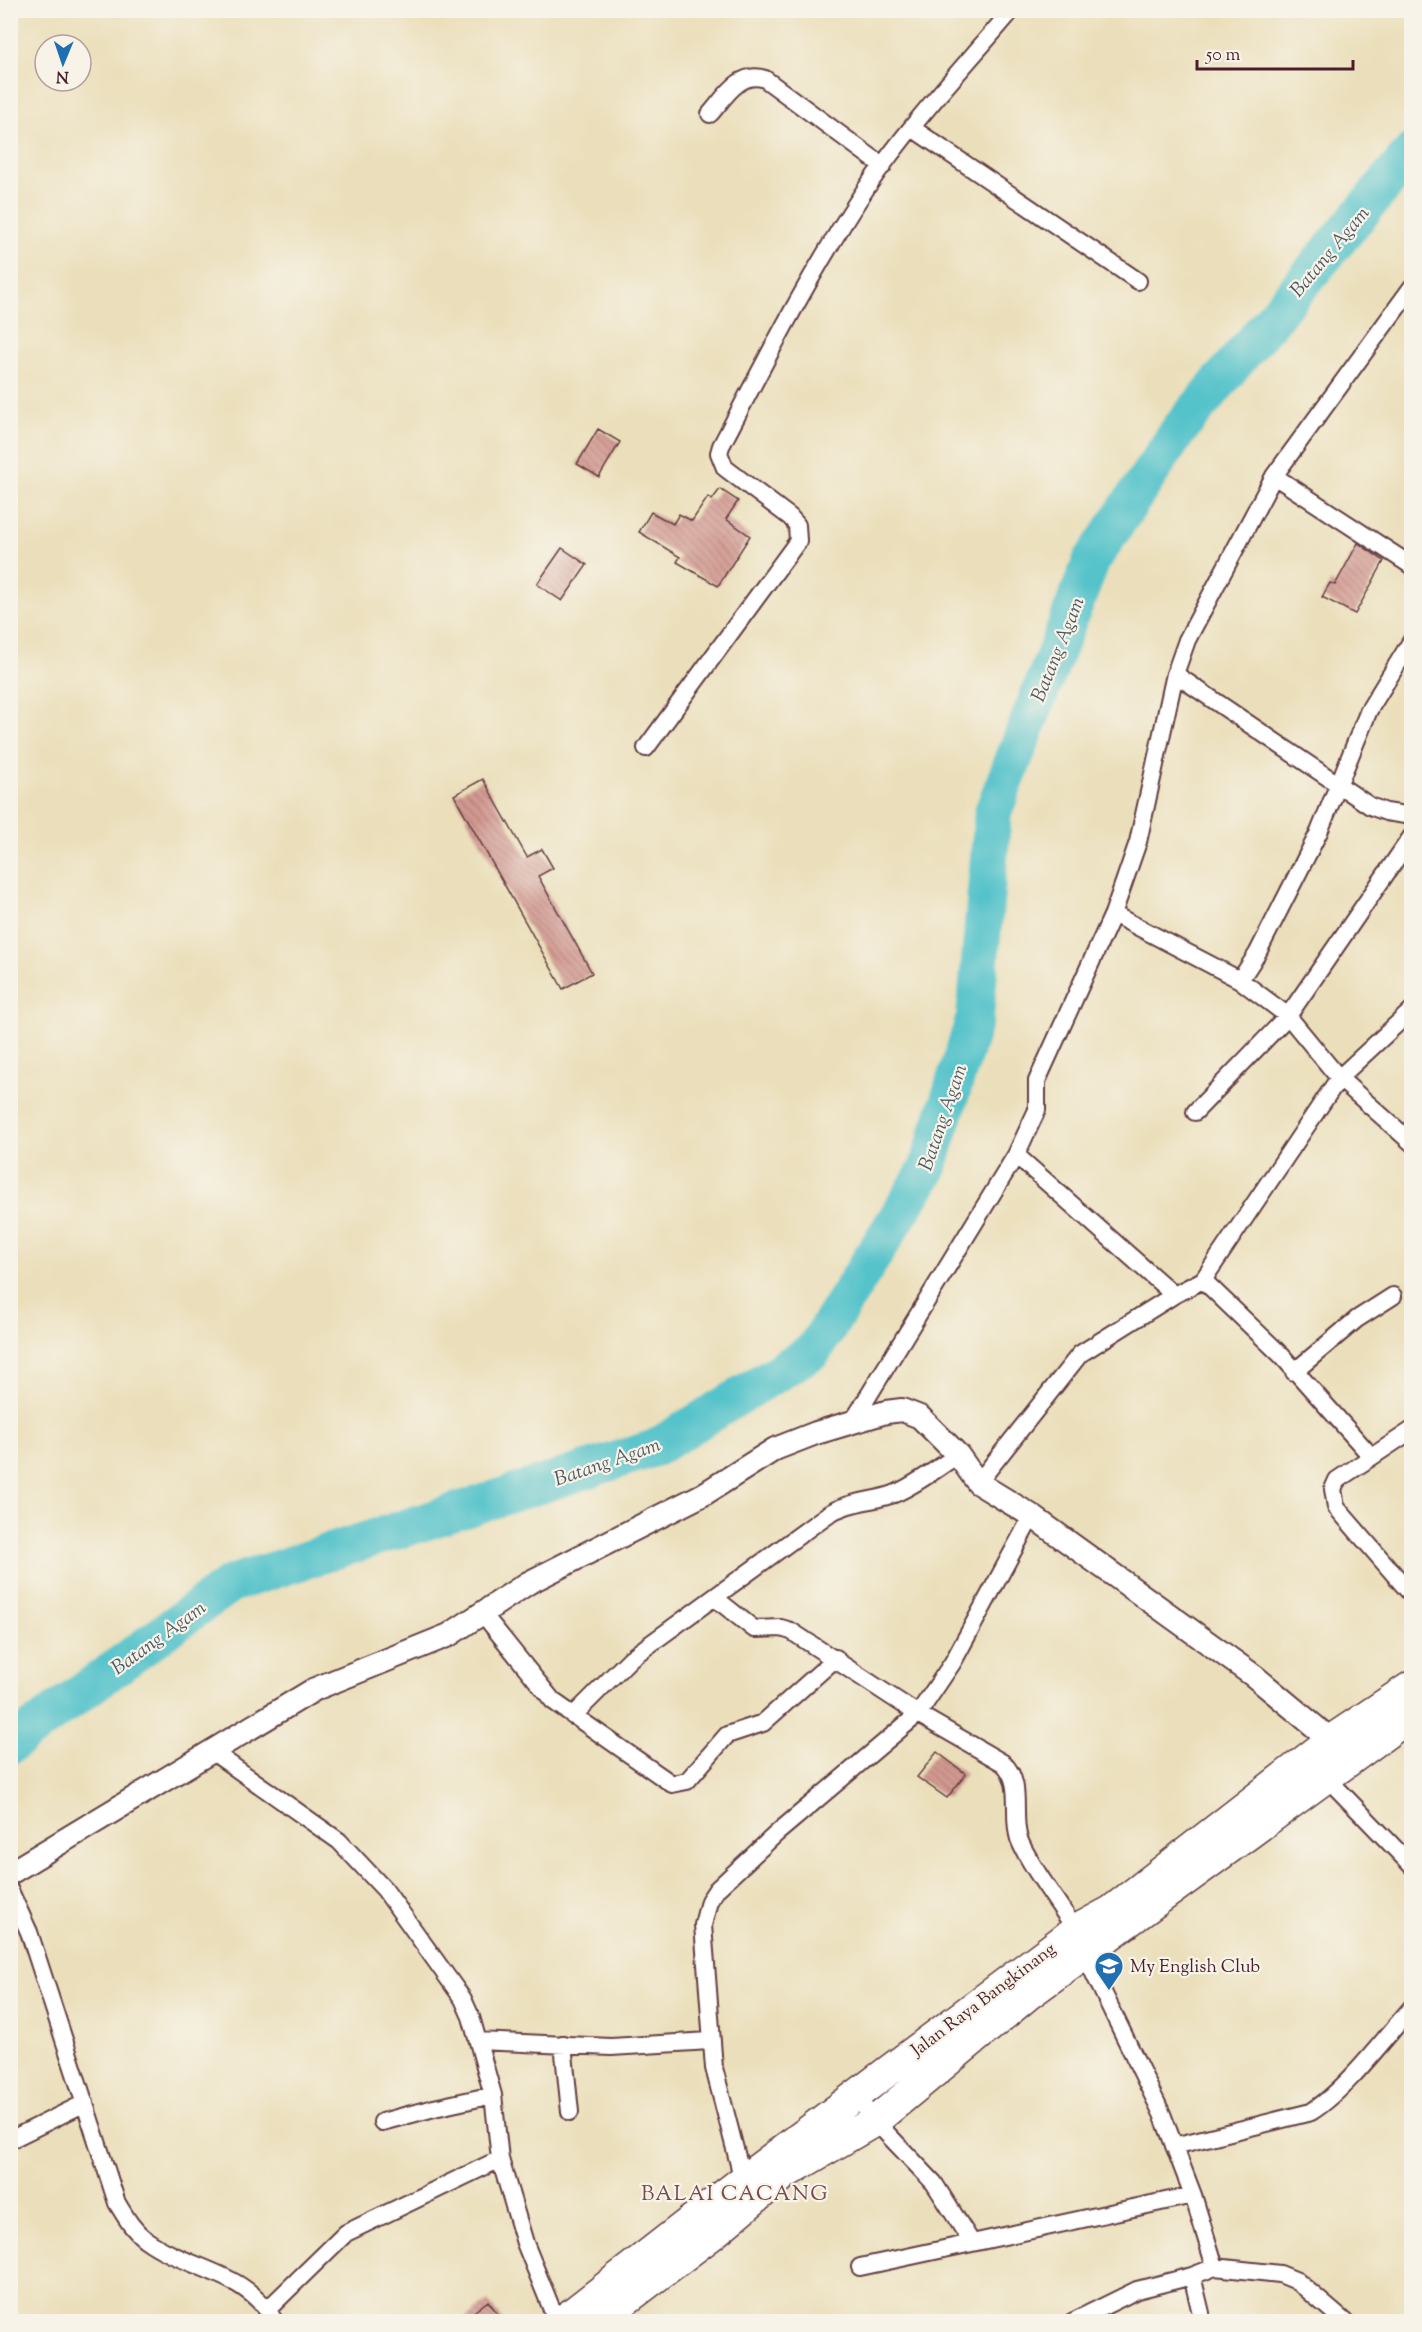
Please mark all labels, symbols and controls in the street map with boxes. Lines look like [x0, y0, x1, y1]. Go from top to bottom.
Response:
north arrow [33, 33, 93, 93]
scale bar [1197, 33, 1353, 71]
text: 50 m [1205, 43, 1241, 69]
text: N [56, 64, 69, 87]
water label: Batang Agam [1284, 201, 1378, 304]
water label: Batang Agam [1025, 593, 1094, 707]
water label: Batang Agam [913, 1061, 976, 1175]
water label: Batang Agam [551, 1432, 665, 1495]
water label: Batang Agam [106, 1595, 213, 1683]
street label: Jalan Raya Bangkinang [906, 1937, 1062, 2064]
school or university icon: My English Club [1093, 1950, 1125, 1992]
place label: My English Club [1130, 1955, 1260, 1981]
district label: BALAI CACANG [641, 2180, 829, 2210]

